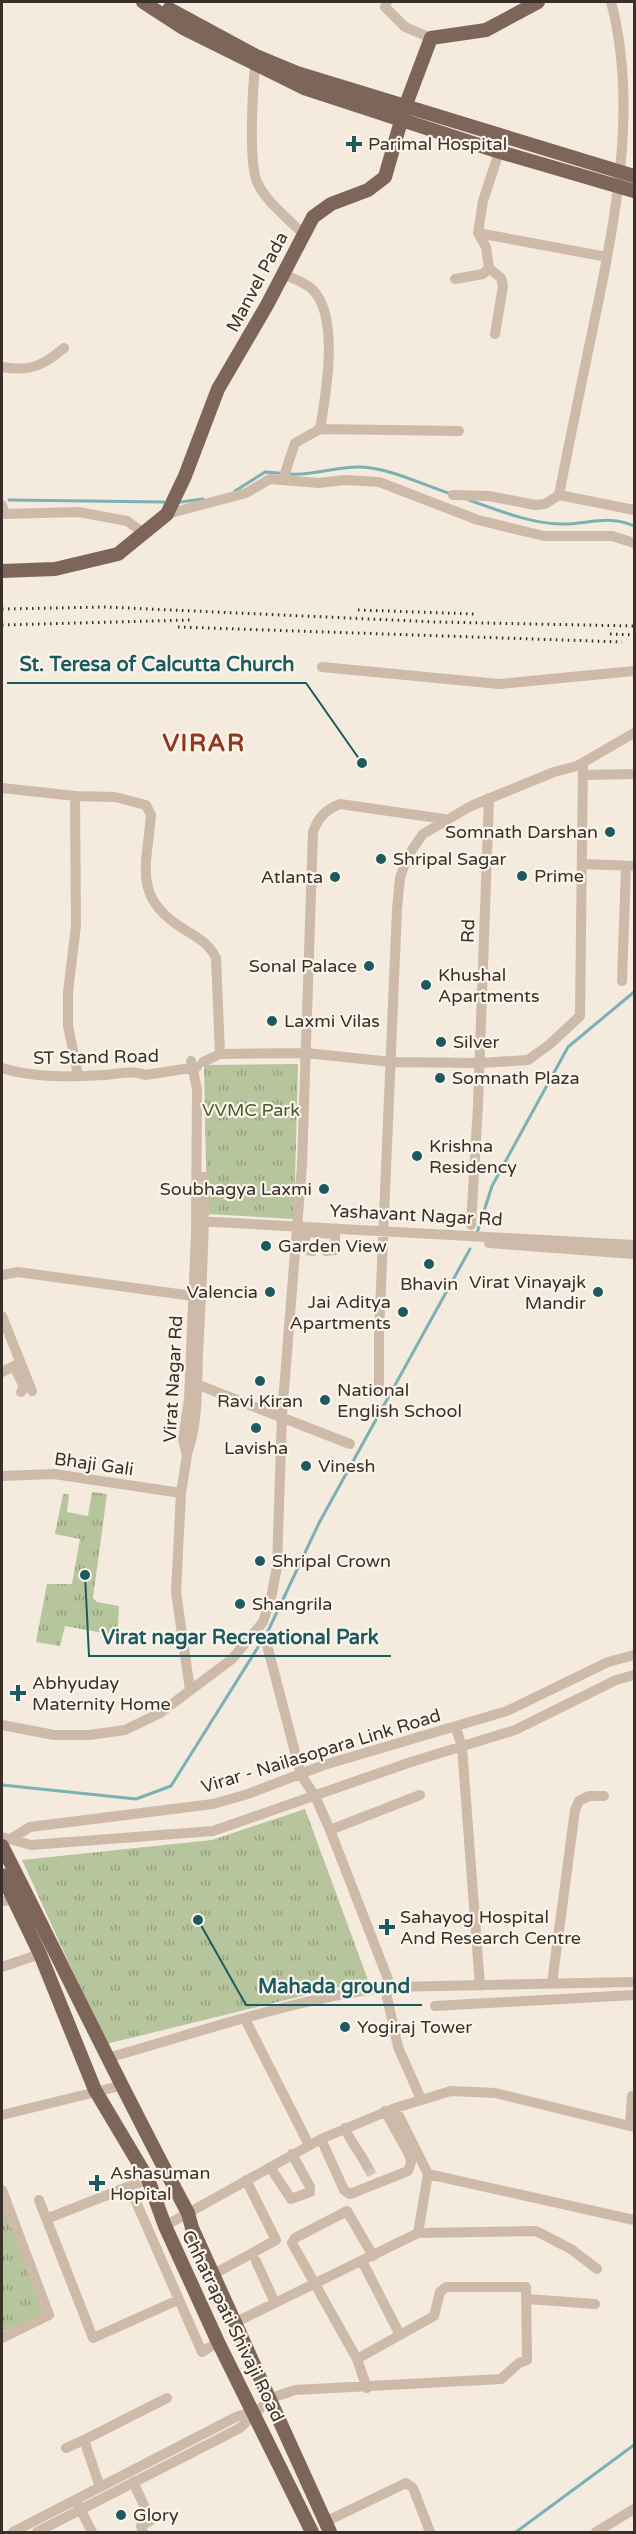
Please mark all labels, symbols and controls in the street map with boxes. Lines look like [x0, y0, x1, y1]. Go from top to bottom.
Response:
place label: Parimal Hospital [368, 133, 507, 155]
marker: Parimal Hospital [345, 135, 363, 153]
street label: Manvel Pada [221, 228, 293, 336]
callout: St. Teresa of Calcutta Church [7, 645, 306, 683]
text: St. Teresa of Calcutta Church [20, 653, 294, 677]
district label: VIRAR [162, 729, 246, 758]
place label: Somnath Darshan [445, 821, 598, 843]
marker: Somnath Darshan [603, 825, 617, 839]
place label: Shripal Sagar [393, 848, 507, 870]
marker: Shripal Sagar [374, 852, 388, 866]
place label: Prime [534, 865, 584, 887]
place label: Atlanta [261, 866, 323, 888]
marker: Prime [515, 869, 529, 883]
marker: Atlanta [328, 870, 342, 884]
street label: Rd [457, 919, 479, 943]
place label: Sonal Palace [249, 955, 357, 977]
marker: Sonal Palace [362, 959, 376, 973]
place label: Khushal Apartments [438, 964, 540, 1007]
marker: Khushal Apartments [419, 978, 433, 992]
place label: Laxmi Vilas [284, 1010, 380, 1032]
marker: Laxmi Vilas [265, 1014, 279, 1028]
place label: Silver [453, 1031, 499, 1053]
marker: Silver [434, 1035, 448, 1049]
street label: ST Stand Road [33, 1045, 159, 1069]
place label: Somnath Plaza [452, 1067, 580, 1089]
marker: Somnath Plaza [433, 1071, 447, 1085]
park label: VVMC Park [202, 1099, 300, 1121]
place label: Krishna Residency [429, 1135, 517, 1178]
marker: Krishna Residency [410, 1149, 424, 1163]
place label: Soubhagya Laxmi [160, 1178, 312, 1200]
marker: Soubhagya Laxmi [317, 1182, 331, 1196]
street label: Yashavant Nagar Rd [329, 1199, 503, 1231]
place label: Garden View [278, 1235, 387, 1257]
marker: Garden View [259, 1239, 273, 1253]
marker: Bhavin [422, 1257, 436, 1271]
place label: Virat Vinayajk Mandir [469, 1271, 586, 1314]
place label: Bhavin [400, 1273, 458, 1295]
place label: Valencia [187, 1281, 258, 1303]
marker: Valencia [263, 1285, 277, 1299]
marker: Virat Vinayajk Mandir [591, 1285, 605, 1299]
place label: Jai Aditya Apartments [289, 1291, 391, 1334]
marker: Jai Aditya Apartments [396, 1305, 410, 1319]
street label: Virat Nagar Rd [159, 1315, 187, 1443]
marker: Ravi Kiran [253, 1374, 267, 1388]
place label: National English School [337, 1379, 462, 1422]
place label: Ravi Kiran [217, 1390, 303, 1412]
marker: National English School [318, 1393, 332, 1407]
marker: Lavisha [249, 1421, 263, 1435]
place label: Lavisha [224, 1437, 288, 1459]
street label: Bhaji Gali [53, 1448, 135, 1480]
place label: Vinesh [318, 1455, 376, 1477]
marker: Vinesh [299, 1459, 313, 1473]
place label: Shripal Crown [272, 1550, 391, 1572]
marker: Shripal Crown [253, 1554, 267, 1568]
place label: Shangrila [252, 1593, 332, 1615]
marker: Shangrila [233, 1597, 247, 1611]
callout: Virat nagar Recreational Park [89, 1618, 391, 1656]
text: Virat nagar Recreational Park [101, 1626, 379, 1650]
place label: Abhyuday Maternity Home [32, 1672, 171, 1715]
marker: Abhyuday Maternity Home [9, 1684, 27, 1702]
street label: Virar - Nailasopara Link Road [199, 1704, 443, 1798]
place label: Sahayog Hospital And Research Centre [400, 1906, 581, 1949]
marker: Sahayog Hospital And Research Centre [378, 1918, 396, 1936]
callout: Mahada ground [246, 1967, 422, 2005]
text: Mahada ground [258, 1975, 410, 1999]
place label: Yogiraj Tower [357, 2016, 472, 2038]
marker: Yogiraj Tower [338, 2020, 352, 2034]
place label: Ashasuman Hopital [110, 2162, 210, 2205]
marker: Ashasuman Hopital [88, 2174, 106, 2192]
street label: Chhatrapati Shivaji Road [177, 2227, 289, 2425]
place label: Glory [133, 2504, 179, 2526]
marker: Glory [114, 2508, 128, 2522]

